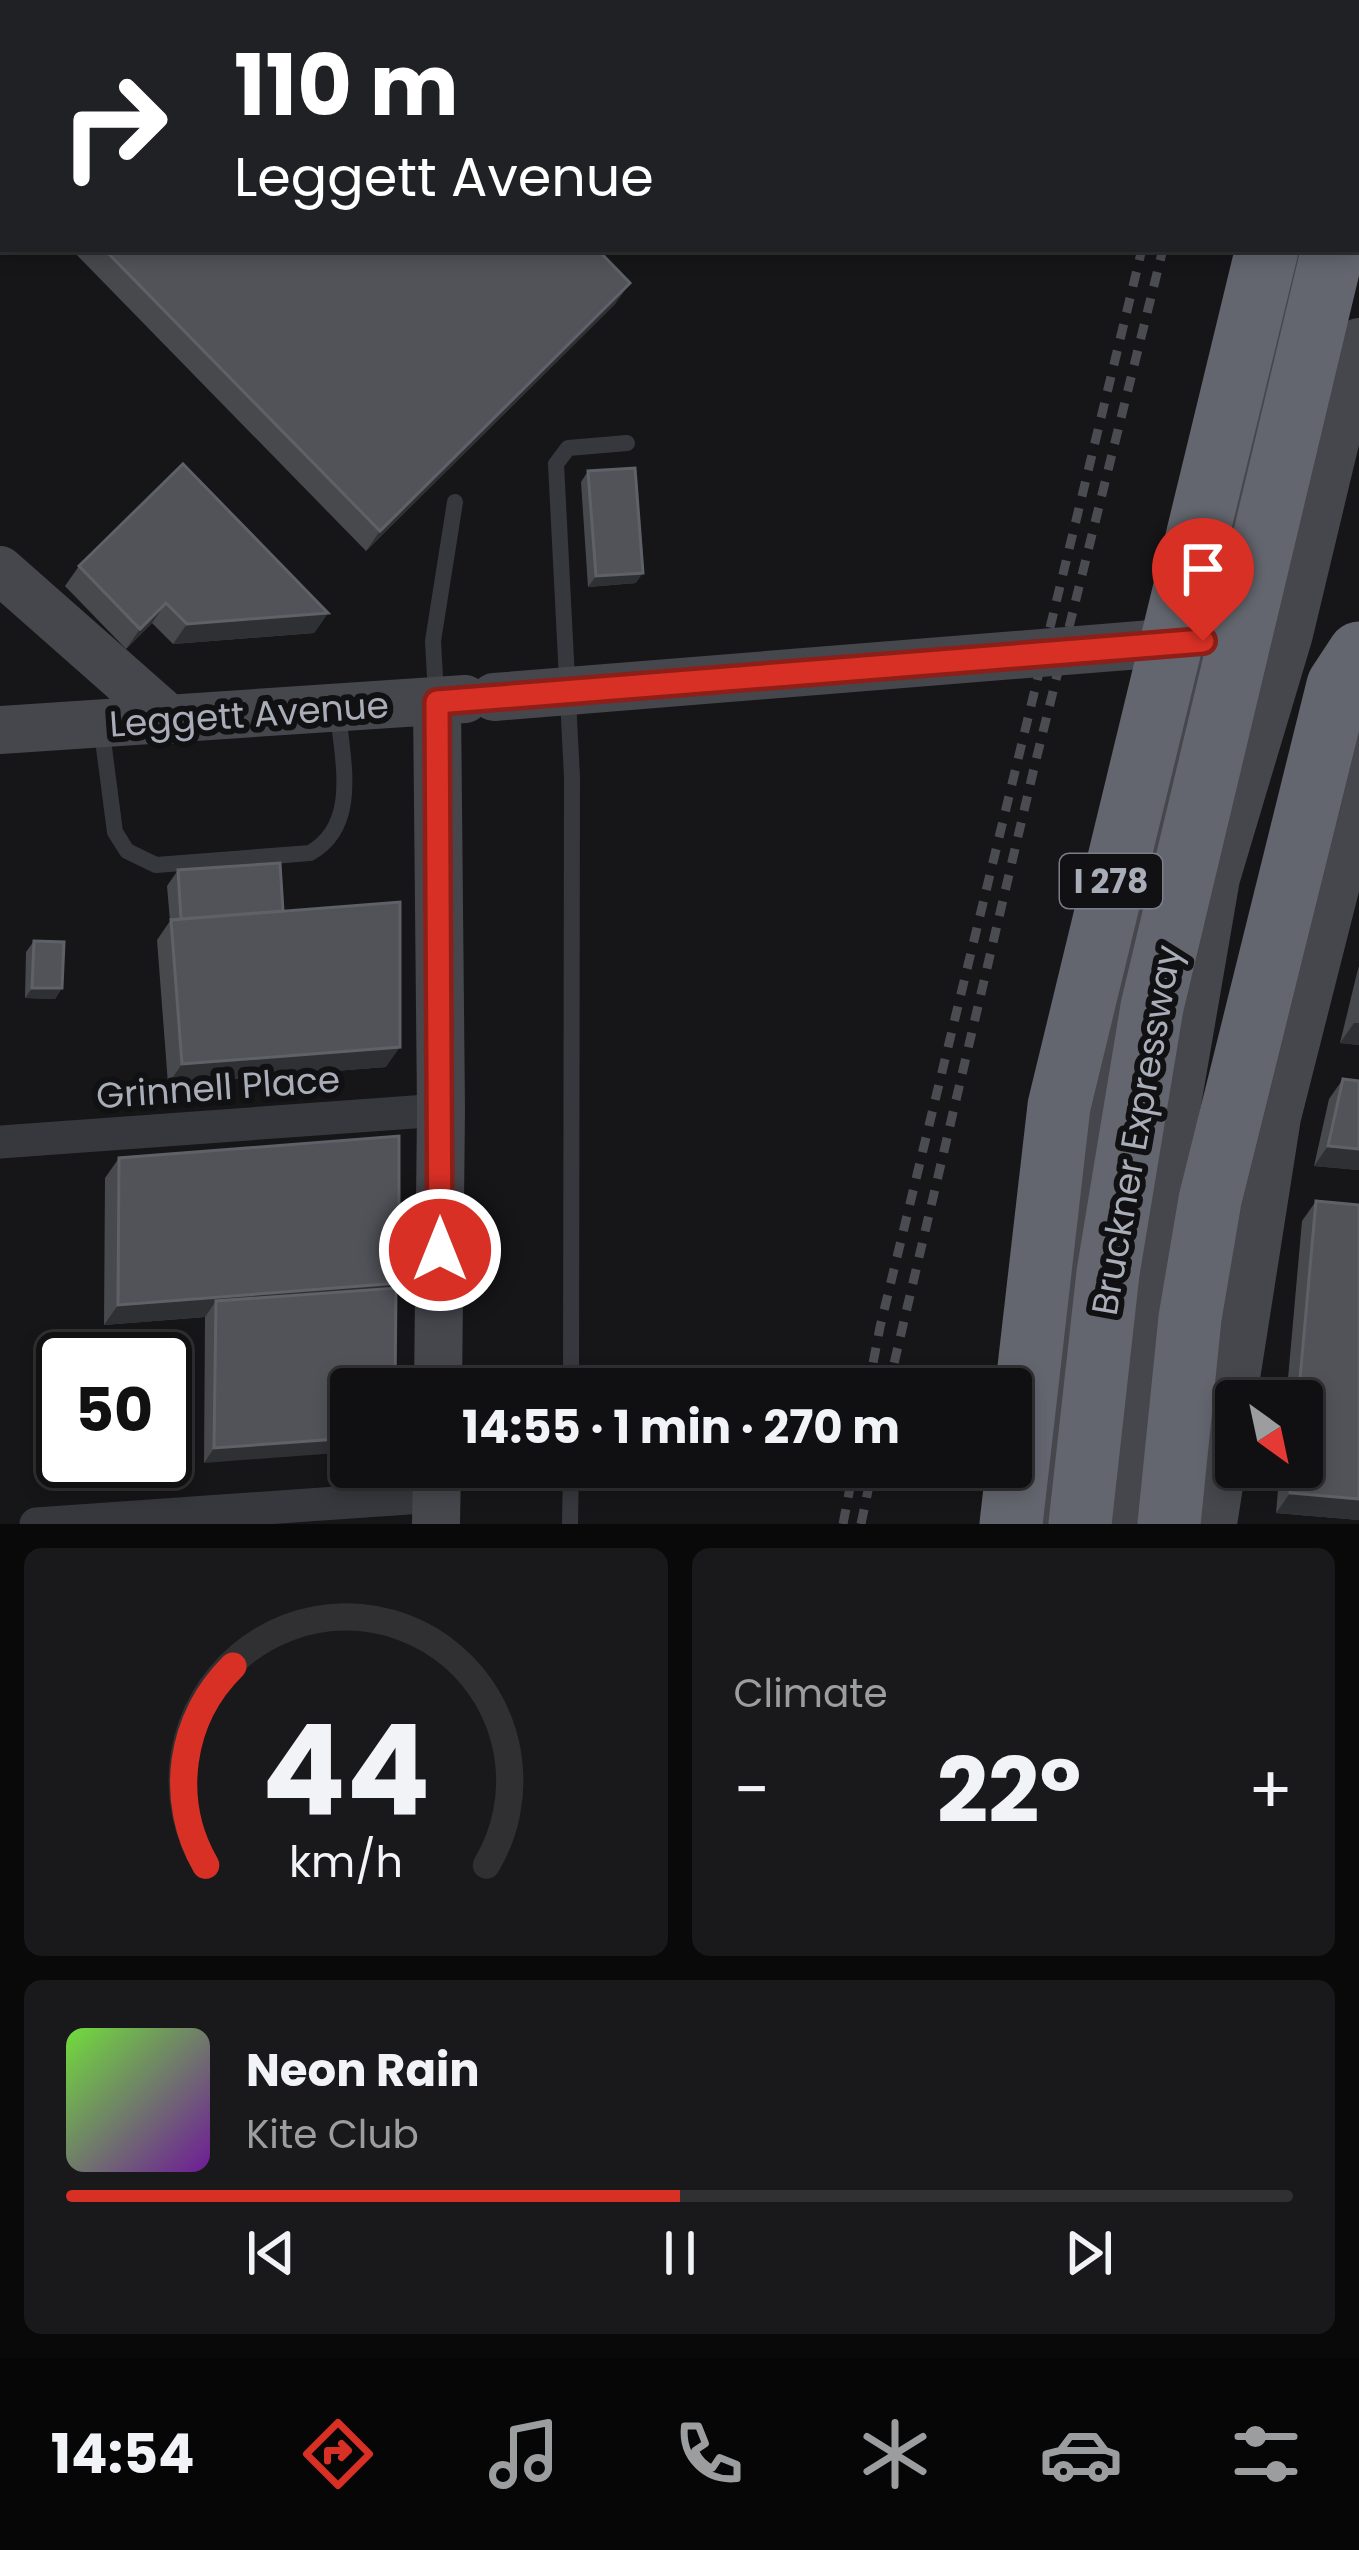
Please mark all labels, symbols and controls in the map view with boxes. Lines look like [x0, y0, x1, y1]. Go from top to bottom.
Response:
text: 110 m [234, 27, 459, 144]
icon: right [36, 48, 192, 204]
text: Leggett Avenue [234, 139, 654, 215]
pin [1152, 518, 1254, 641]
icon: arrive [1170, 536, 1236, 602]
street label: Leggett Avenue [108, 679, 390, 750]
road number: I 278 [1060, 854, 1162, 908]
street label: Bruckner Expressway [1079, 941, 1194, 1319]
street label: Grinnell Place [94, 1054, 342, 1121]
position arrow [377, 1187, 503, 1313]
speed limit sign: 50 [36, 1332, 192, 1488]
north arrow [1215, 1380, 1323, 1488]
map controls [1215, 1380, 1323, 1488]
text: 14:55 · 1 min · 270 m [462, 1396, 900, 1459]
text: Climate [734, 1666, 888, 1721]
text: 44 [261, 1683, 430, 1858]
text: 22° [937, 1727, 1081, 1854]
text: − [734, 1744, 770, 1836]
text: + [1248, 1744, 1293, 1836]
text: km/h [289, 1832, 403, 1892]
text: Neon Rain [246, 2039, 480, 2102]
text: Kite Club [246, 2107, 419, 2162]
icon: previous [238, 2220, 304, 2286]
icon: pause [647, 2220, 713, 2286]
icon: next [1056, 2220, 1122, 2286]
icon: directions [296, 2412, 380, 2496]
icon: music [482, 2412, 566, 2496]
icon: phone [667, 2412, 751, 2496]
icon: climate [853, 2412, 937, 2496]
icon: car [1039, 2412, 1123, 2496]
icon: filters [1224, 2412, 1308, 2496]
text: 14:54 [51, 2416, 195, 2492]

